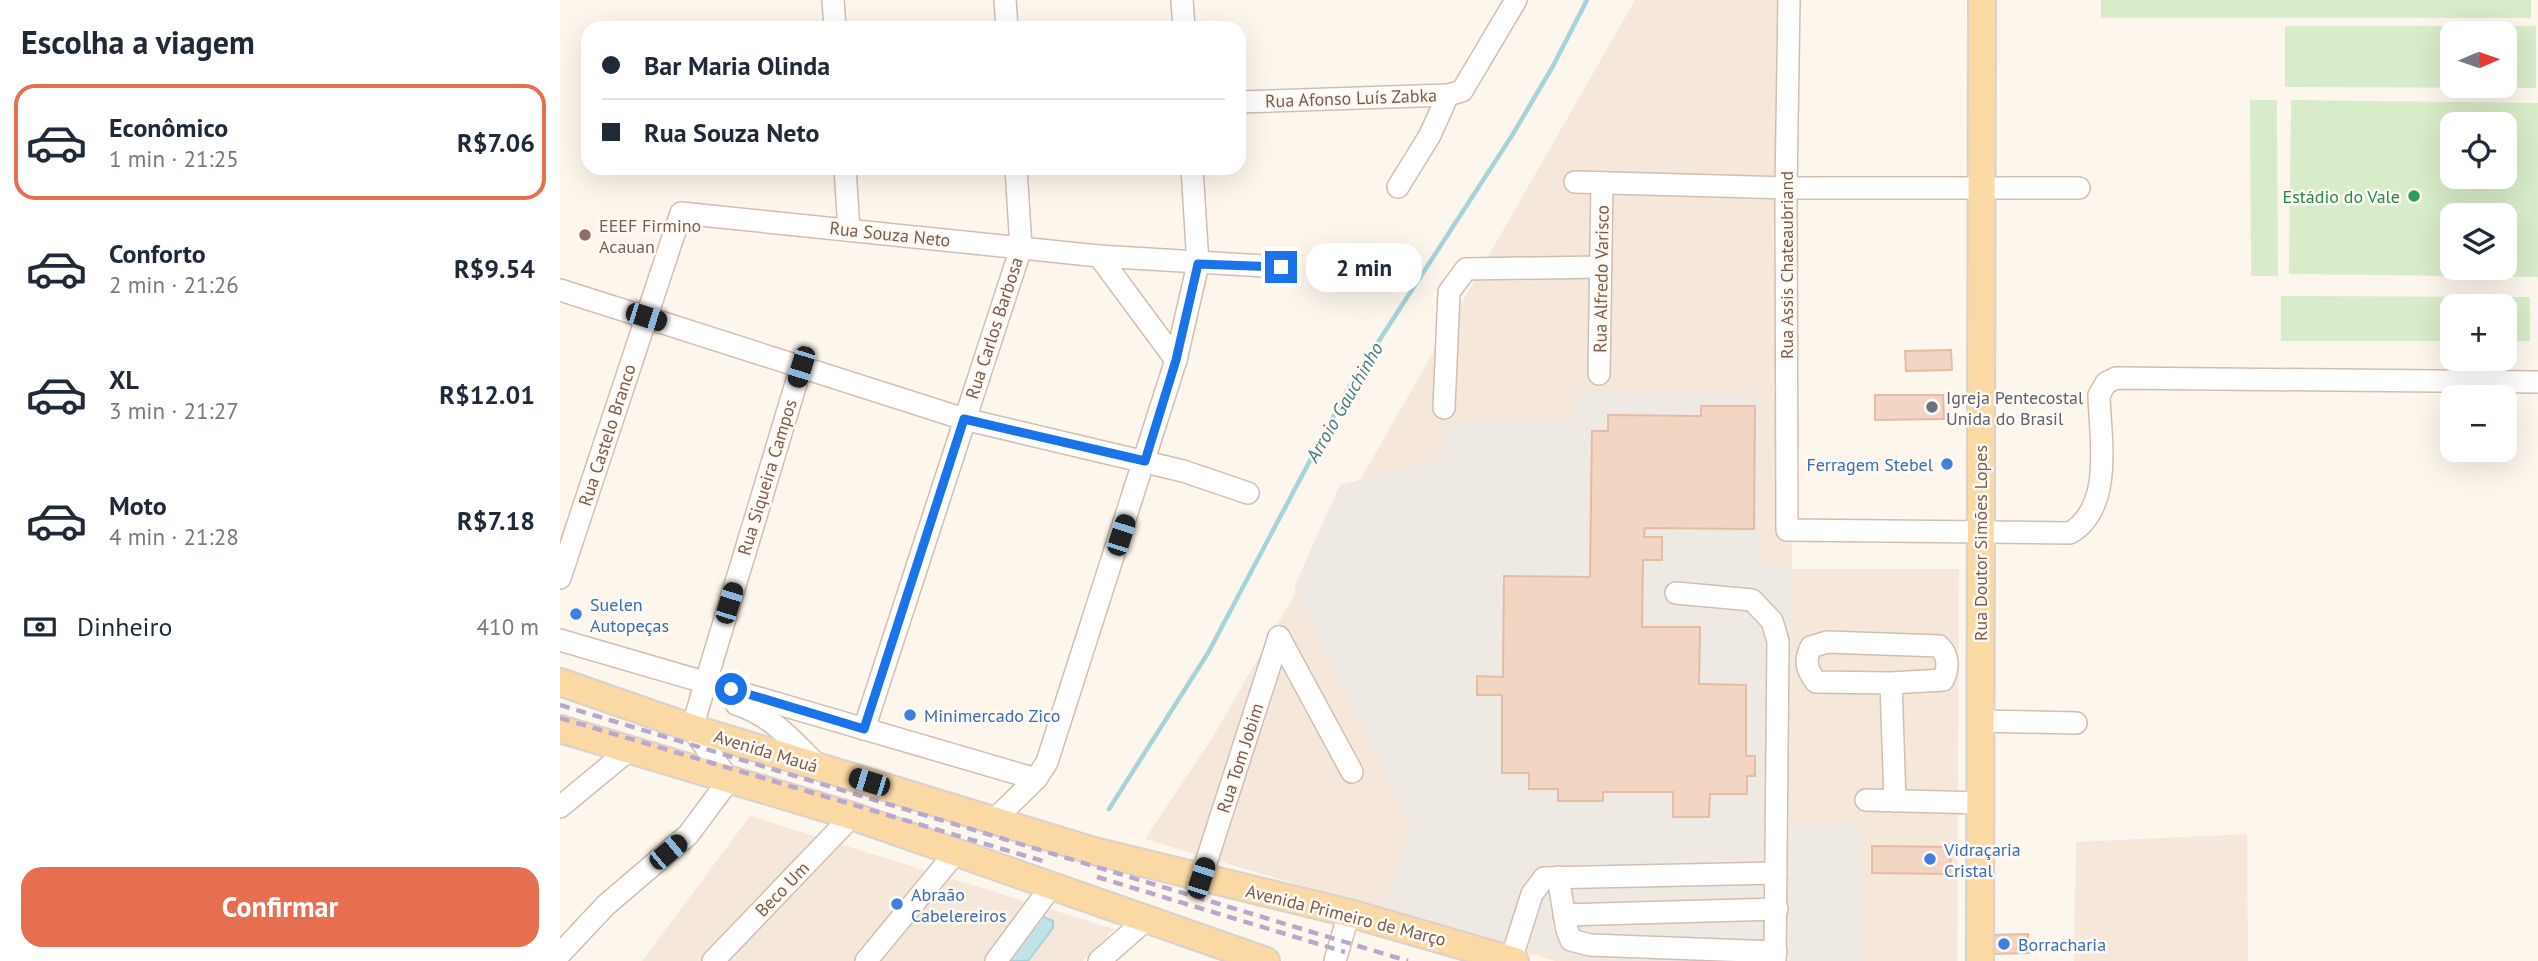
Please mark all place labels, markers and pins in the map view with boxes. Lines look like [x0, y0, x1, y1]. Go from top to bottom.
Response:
place label: Estádio do Vale [2283, 185, 2400, 208]
marker: Estádio do Vale [2406, 188, 2422, 204]
place label: EEEF Firmino Acauan [599, 214, 701, 258]
marker: EEEF Firmino Acauan [577, 227, 593, 243]
place label: Igreja Pentecostal Unida do Brasil [1946, 386, 2084, 430]
marker: Igreja Pentecostal Unida do Brasil [1924, 399, 1940, 415]
place label: Ferragem Stebel [1806, 453, 1934, 476]
marker: Ferragem Stebel [1939, 456, 1955, 472]
place label: Suelen Autopeças [590, 593, 669, 637]
marker: Suelen Autopeças [568, 606, 584, 622]
place label: Minimercado Zico [924, 704, 1060, 727]
marker: Minimercado Zico [902, 707, 918, 723]
place label: Vidraçaria Cristal [1943, 838, 2021, 882]
marker: Vidraçaria Cristal [1922, 851, 1938, 867]
place label: Abraão Cabelereiros [911, 883, 1007, 927]
marker: Abraão Cabelereiros [889, 896, 905, 912]
place label: Borracharia [2018, 933, 2106, 956]
marker: Borracharia [1996, 936, 2012, 952]

